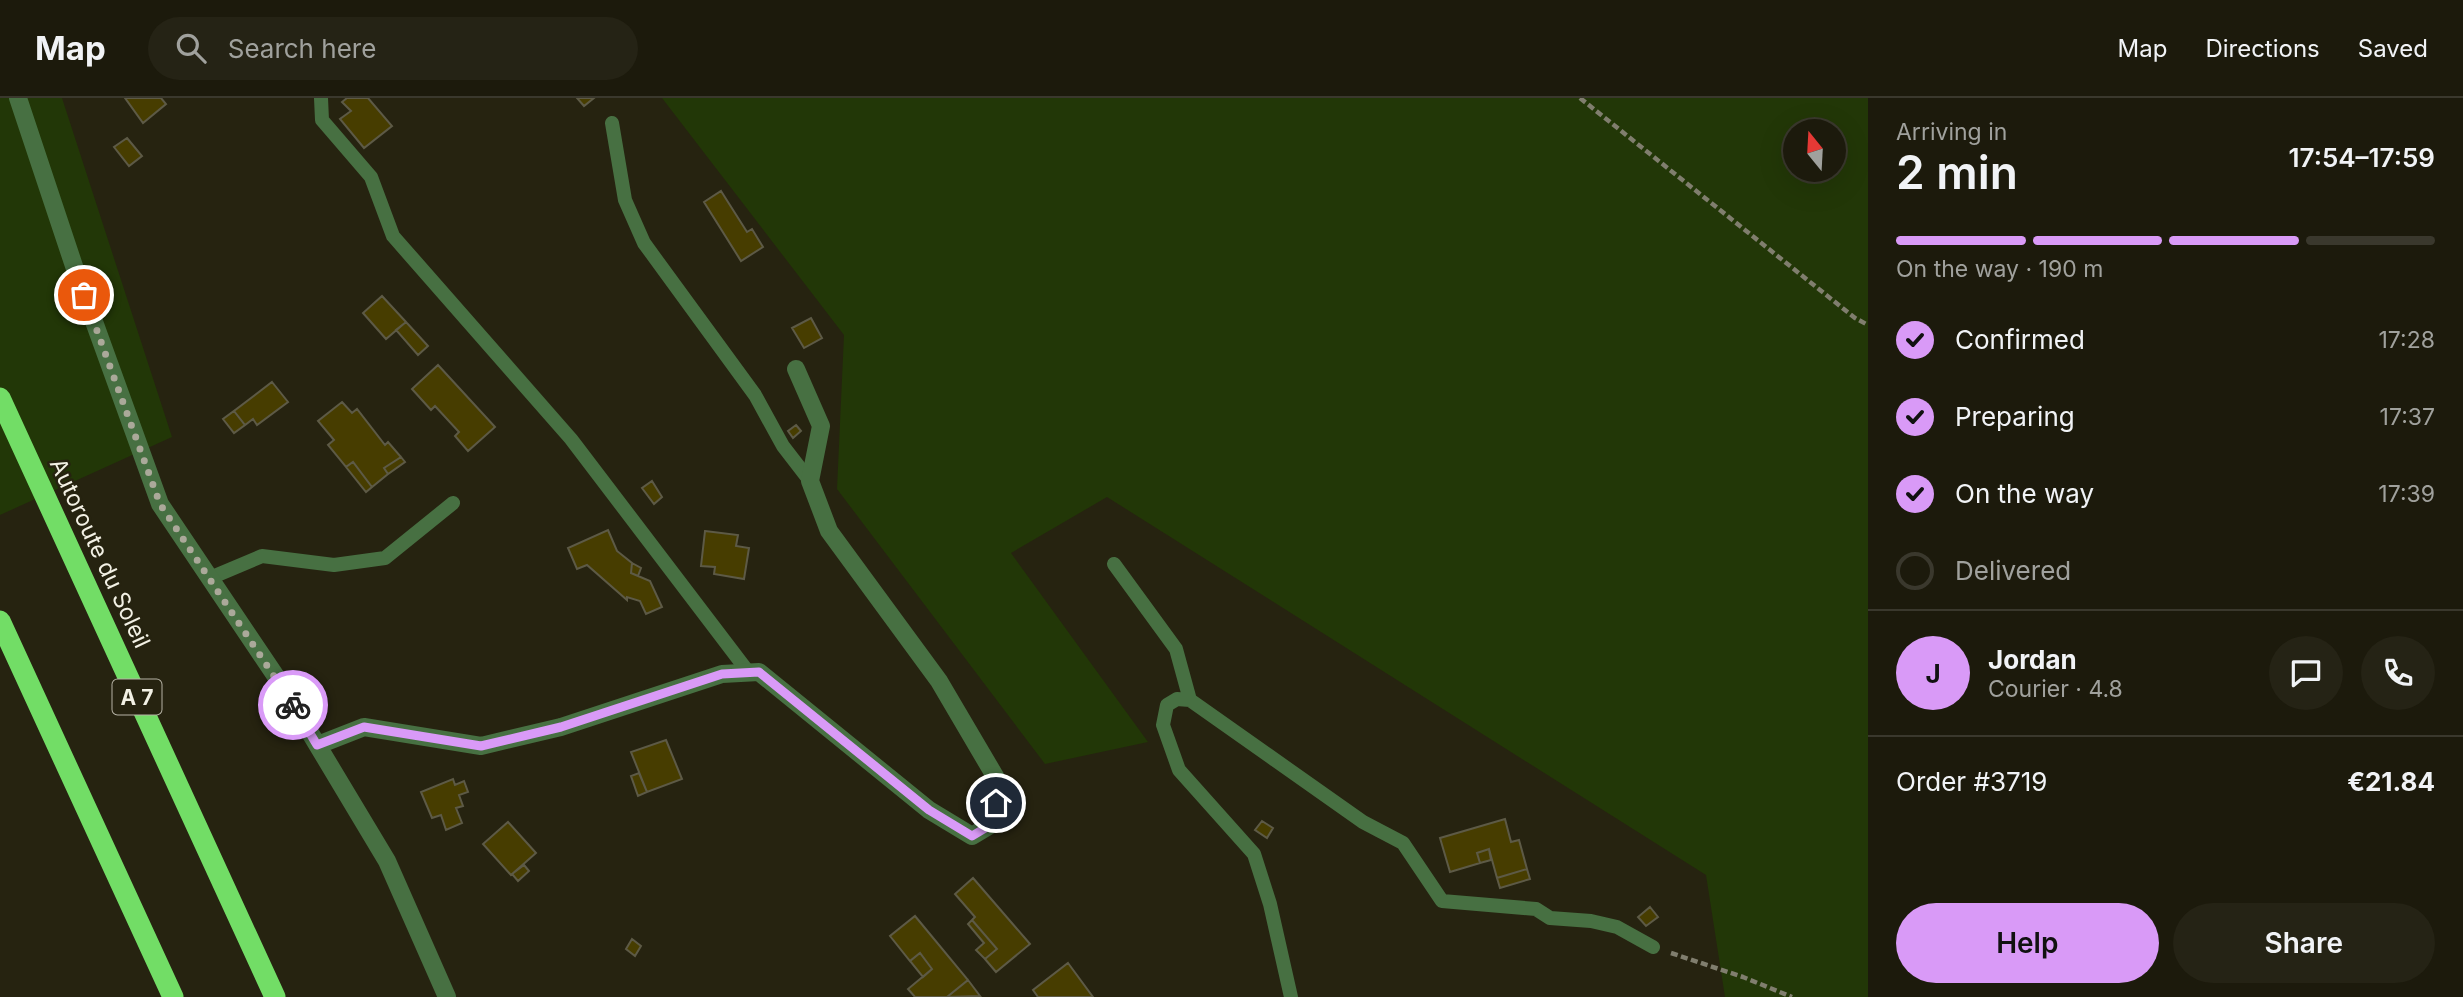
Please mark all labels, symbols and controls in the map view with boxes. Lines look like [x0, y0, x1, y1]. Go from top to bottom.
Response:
search box [148, 17, 638, 80]
text: Map [35, 28, 106, 68]
icon: search [172, 29, 210, 67]
text: Search here [228, 33, 376, 64]
text: Map [2118, 34, 2167, 63]
text: Directions [2205, 34, 2320, 63]
text: Saved [2358, 34, 2428, 63]
text: Arriving in [1896, 118, 2007, 146]
north arrow [1783, 119, 1846, 182]
map controls [1783, 119, 1846, 182]
text: 17:54–17:59 [2289, 142, 2435, 173]
text: 2 min [1896, 144, 2018, 200]
text: On the way · 190 m [1896, 255, 2103, 283]
pin [54, 265, 114, 325]
icon: bag [65, 276, 103, 314]
icon: check [1896, 321, 1934, 359]
text: Confirmed [1955, 324, 2085, 355]
text: 17:28 [2379, 326, 2435, 354]
icon: check [1896, 398, 1934, 436]
text: Preparing [1955, 401, 2075, 432]
text: 17:37 [2380, 403, 2435, 431]
street label: Autoroute du Soleil [44, 454, 156, 652]
icon: check [1896, 475, 1934, 513]
text: On the way [1955, 478, 2094, 509]
text: 17:39 [2378, 480, 2435, 508]
text: Delivered [1955, 555, 2071, 586]
button: chat [2269, 636, 2343, 710]
button: phone [2361, 636, 2435, 710]
text: Jordan [1988, 644, 2077, 675]
text: J [1925, 658, 1941, 689]
courier [258, 670, 328, 740]
text: Courier · 4.8 [1988, 675, 2123, 703]
road number: A 7 [113, 680, 162, 714]
icon: bike [274, 686, 312, 724]
text: Order #3719 [1896, 766, 2047, 797]
text: €21.84 [2347, 766, 2435, 797]
pin [966, 773, 1026, 833]
icon: home [977, 784, 1015, 822]
button: Help [1896, 903, 2159, 983]
button: Share [2173, 903, 2435, 983]

